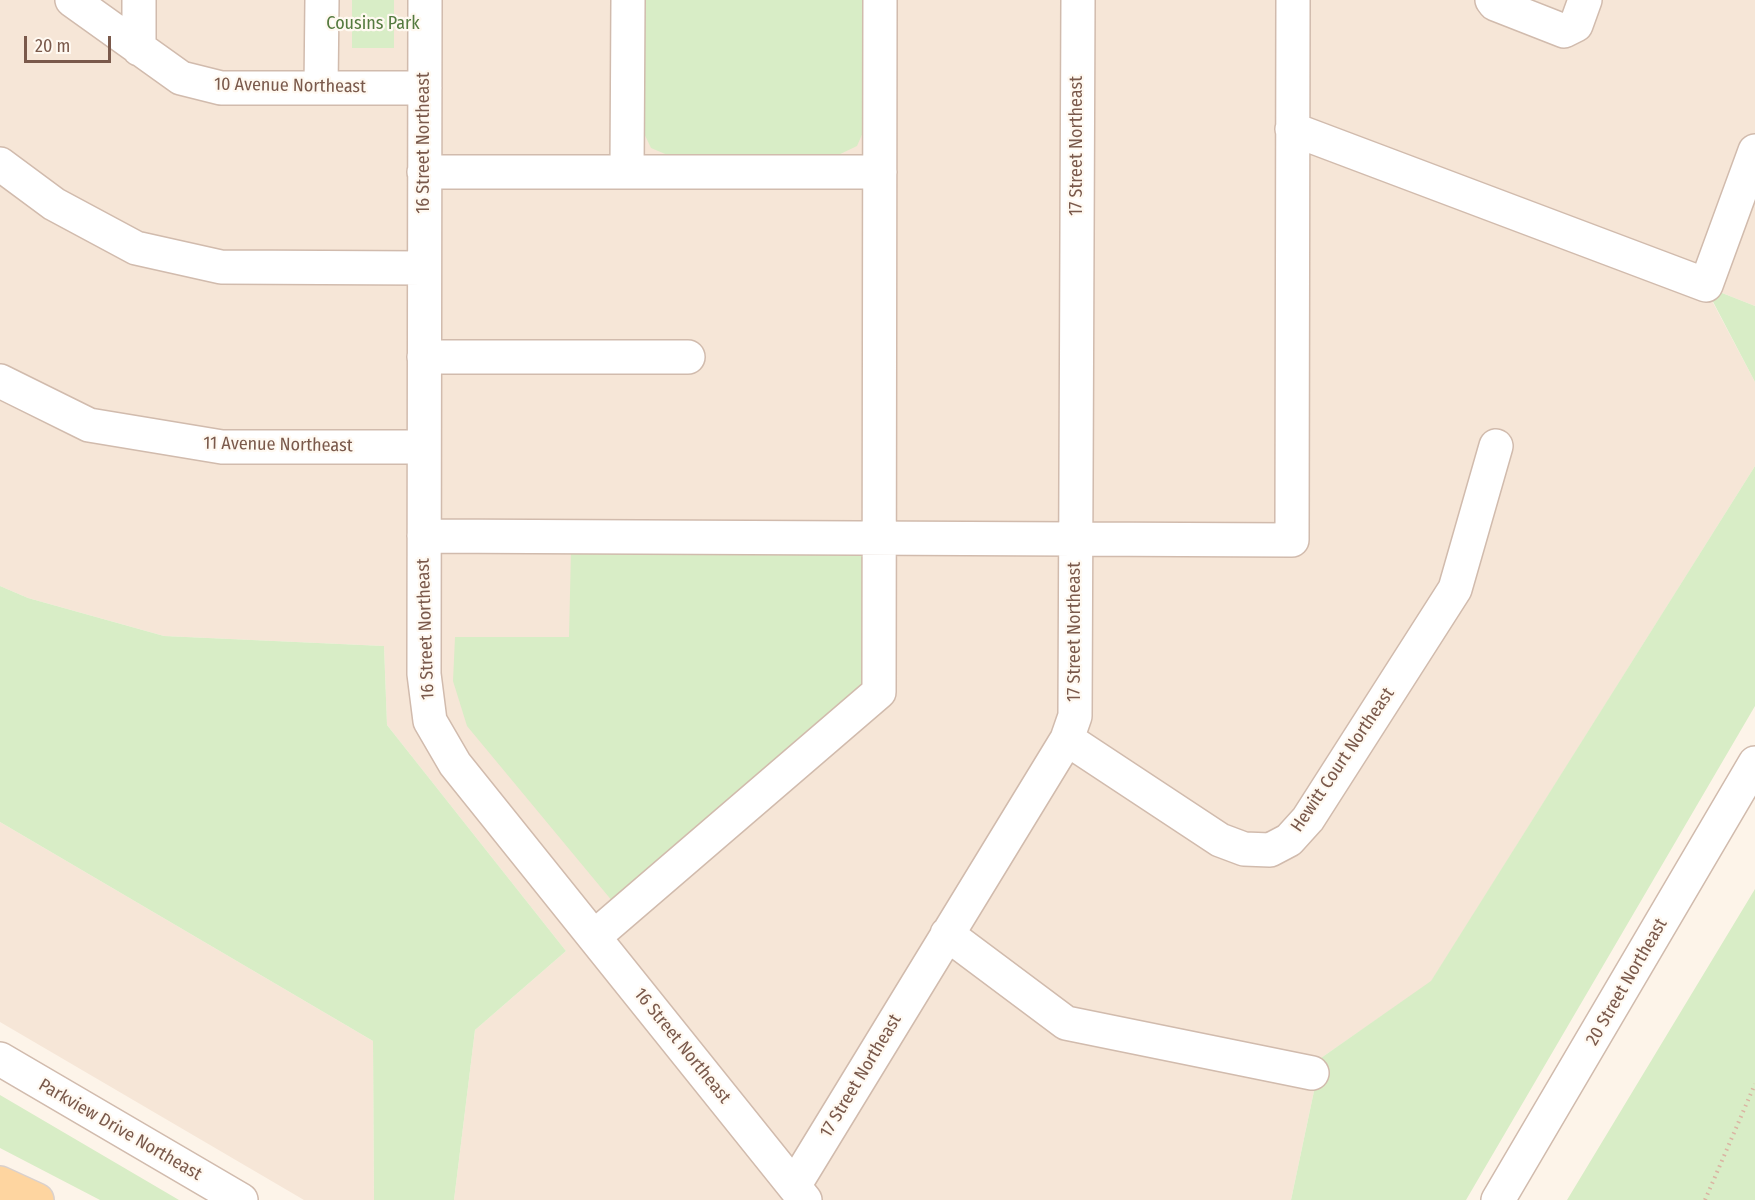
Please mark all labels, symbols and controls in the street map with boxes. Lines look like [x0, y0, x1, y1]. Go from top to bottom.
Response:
park label: Cousins Park [326, 13, 420, 35]
scale bar [27, 24, 114, 62]
text: 20 m [35, 35, 70, 57]
street label: 16 Street Northeast [413, 72, 435, 214]
street label: 10 Avenue Northeast [214, 74, 366, 98]
street label: 17 Street Northeast [1066, 76, 1088, 216]
street label: 11 Avenue Northeast [203, 433, 353, 457]
street label: 16 Street Northeast [413, 558, 439, 700]
street label: 17 Street Northeast [1064, 562, 1086, 702]
street label: Hewitt Court Northeast [1287, 684, 1399, 836]
street label: 20 Street Northeast [1582, 915, 1672, 1049]
street label: 16 Street Northeast [629, 984, 735, 1108]
street label: 17 Street Northeast [816, 1010, 906, 1142]
street label: Parkview Drive Northeast [35, 1074, 205, 1186]

